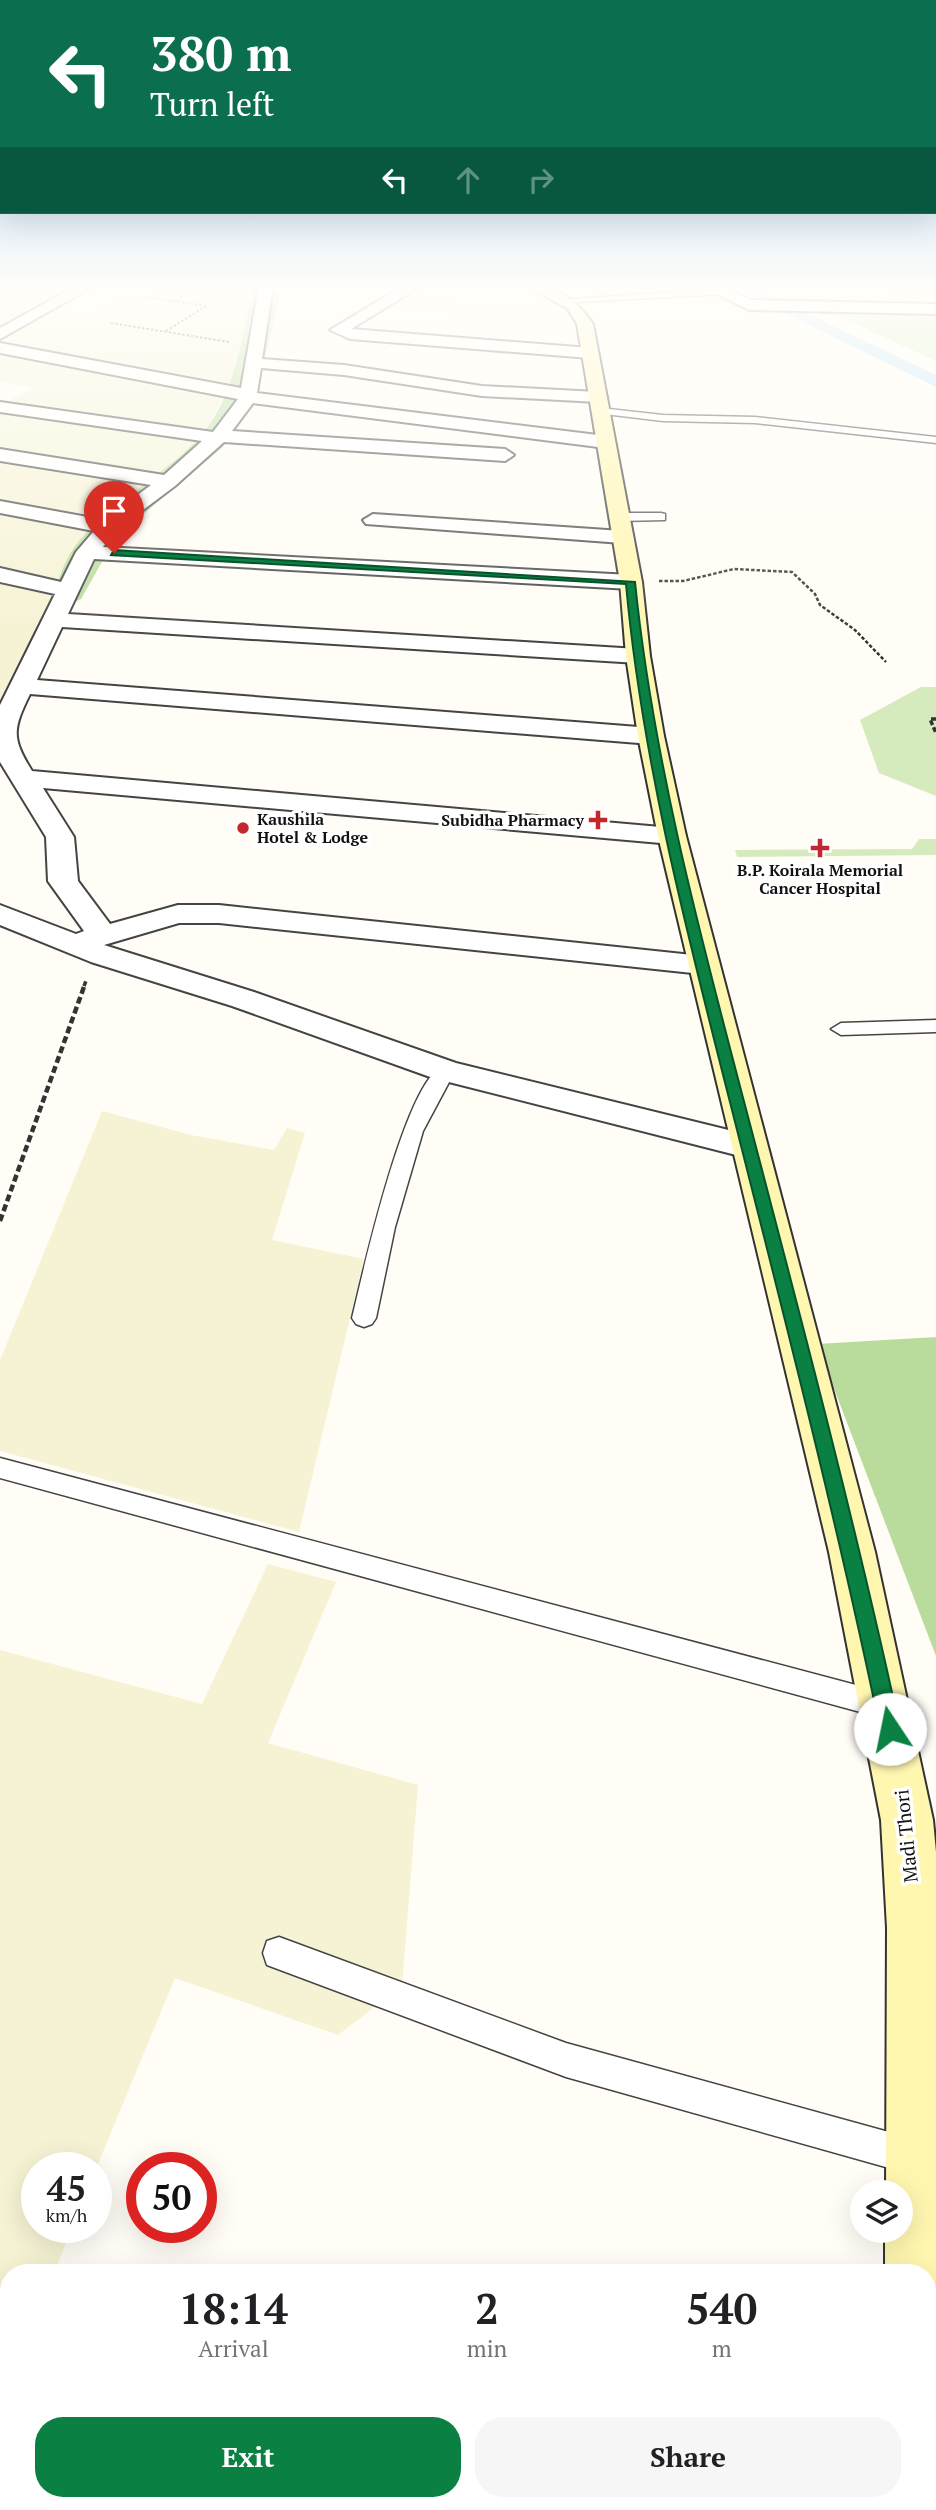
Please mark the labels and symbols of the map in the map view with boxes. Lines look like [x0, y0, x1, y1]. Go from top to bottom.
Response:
pin [84, 481, 144, 553]
place label: Kaushila Hotel & Lodge [257, 808, 368, 848]
place label: Subidha Pharmacy [441, 809, 585, 831]
marker: Subidha Pharmacy [590, 812, 606, 828]
marker: Kaushila Hotel & Lodge [235, 820, 251, 836]
marker: B.P. Koirala Memorial Cancer Hospital [810, 838, 830, 858]
place label: B.P. Koirala Memorial Cancer Hospital [737, 859, 903, 899]
position arrow [853, 1692, 927, 1766]
street label: Madi Thori [888, 1788, 923, 1884]
speed limit sign: 50 [126, 2152, 217, 2243]

